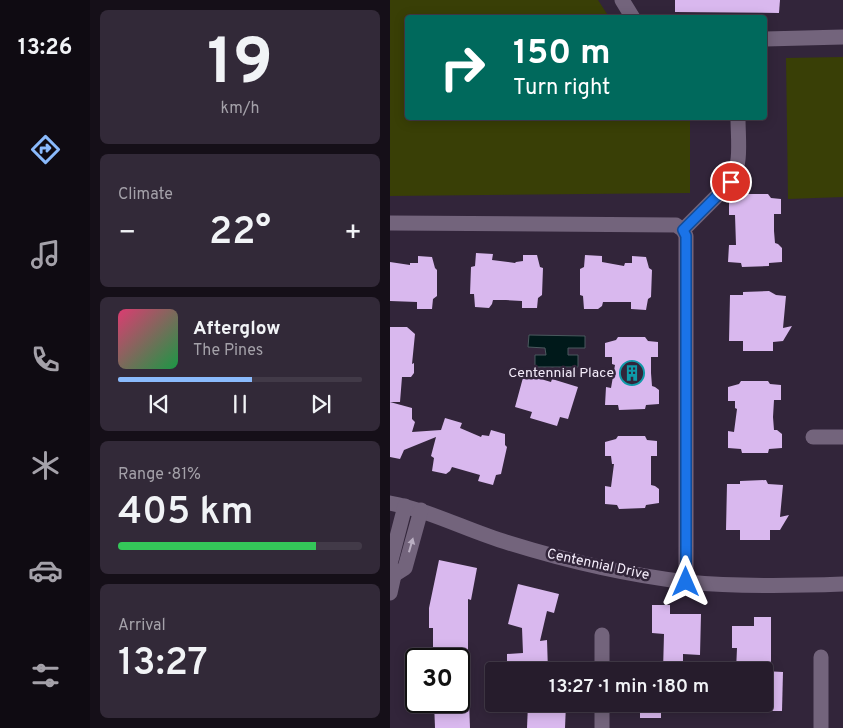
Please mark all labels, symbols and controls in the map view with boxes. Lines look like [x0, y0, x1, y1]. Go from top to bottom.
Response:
text: 19 [207, 25, 273, 107]
text: 150 m [513, 32, 611, 76]
text: 13:26 [18, 35, 72, 62]
icon: right [430, 35, 495, 100]
text: Turn right [513, 75, 610, 102]
text: km/h [221, 99, 259, 119]
icon: directions [28, 132, 63, 167]
pin [710, 161, 752, 203]
icon: arrive [717, 168, 745, 196]
text: Climate [118, 185, 173, 205]
text: 22° [209, 209, 271, 258]
text: − [118, 216, 136, 252]
text: + [344, 216, 362, 252]
icon: music [28, 237, 63, 272]
text: Afterglow [193, 317, 281, 341]
text: The Pines [193, 341, 263, 361]
icon: phone [28, 342, 63, 377]
building icon: Centennial Place [619, 360, 645, 386]
place label: Centennial Place [508, 365, 614, 382]
icon: previous [145, 390, 173, 418]
icon: pause [226, 390, 254, 418]
icon: next [307, 390, 335, 418]
icon: climate [28, 448, 63, 483]
text: Range · 81% [118, 465, 201, 485]
text: 405 km [118, 489, 254, 538]
one-way arrow [408, 538, 416, 553]
street label: Centennial Drive [545, 546, 651, 584]
icon: car [28, 553, 63, 588]
position arrow [659, 555, 711, 607]
text: Arrival [118, 616, 166, 636]
text: 13:27 [118, 640, 208, 689]
speed limit sign: 30 [405, 648, 470, 713]
icon: filters [28, 658, 63, 693]
text: 13:27 · 1 min · 180 m [549, 675, 709, 699]

